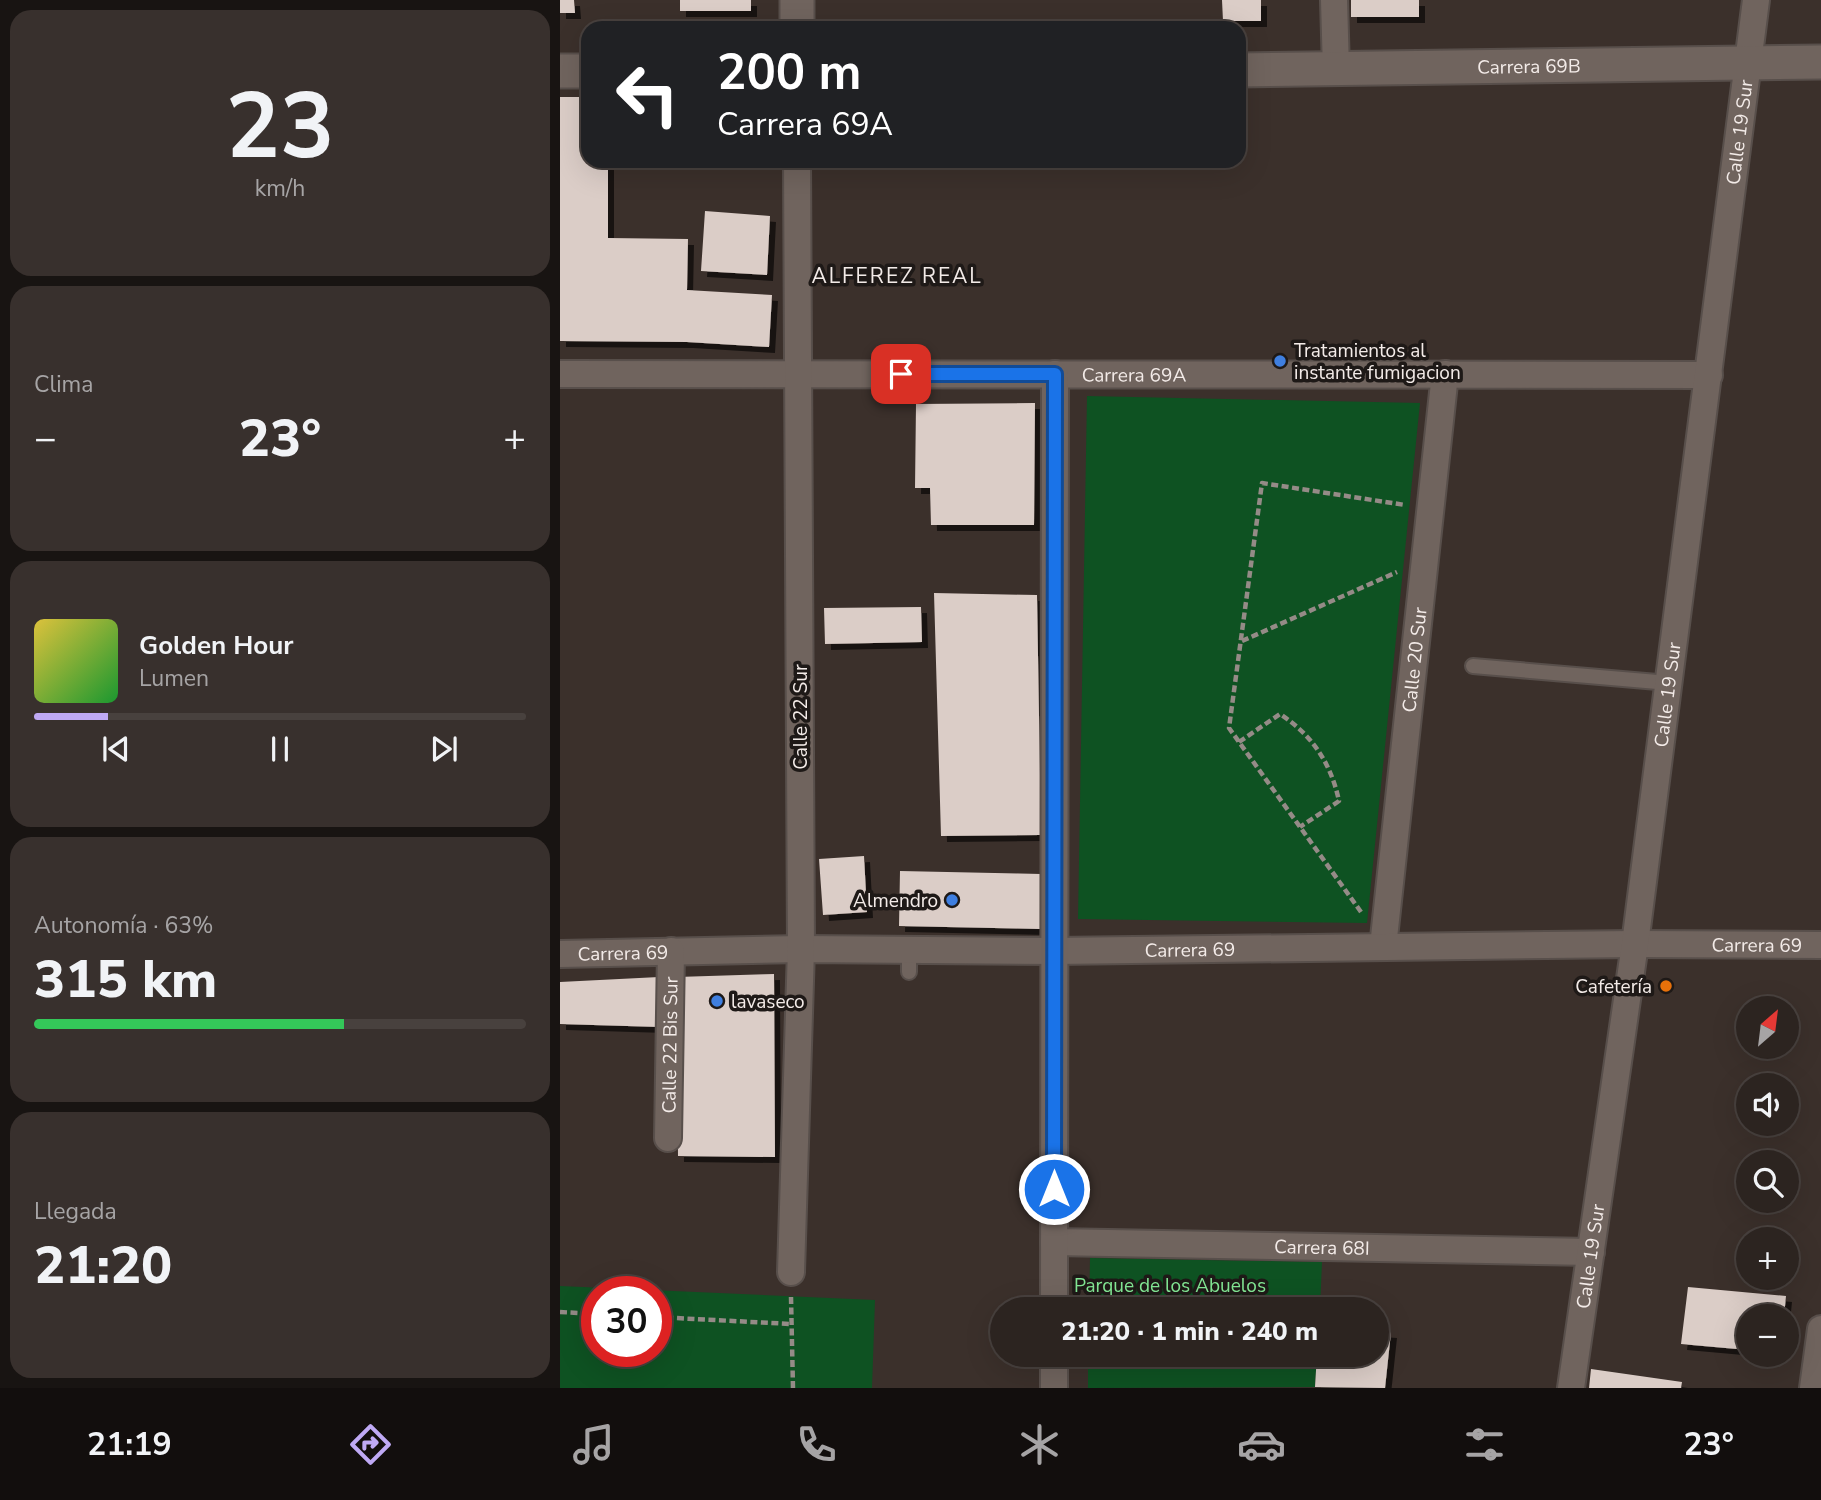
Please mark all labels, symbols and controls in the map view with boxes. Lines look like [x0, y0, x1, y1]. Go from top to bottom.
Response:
text: 200 m [717, 39, 861, 106]
icon: left [602, 49, 693, 140]
street label: Carrera 69B [1477, 53, 1581, 81]
text: 23 [225, 65, 335, 189]
street label: Calle 19 Sur [1720, 78, 1760, 186]
text: Carrera 69A [717, 103, 893, 146]
text: km/h [255, 173, 305, 204]
district label: ALFEREZ REAL [811, 262, 983, 290]
place label: Tratamientos al instante fumigacion [1294, 338, 1461, 386]
pin [871, 344, 931, 404]
marker: Tratamientos al instante fumigacion [1272, 353, 1288, 369]
icon: arrive [882, 355, 920, 393]
street label: Carrera 69A [1082, 362, 1186, 389]
text: Clima [34, 369, 94, 400]
text: 23° [239, 403, 321, 474]
text: − [34, 413, 57, 464]
text: + [503, 413, 526, 464]
street label: Calle 20 Sur [1396, 606, 1434, 714]
text: Golden Hour [139, 628, 294, 663]
street label: Calle 19 Sur [1648, 641, 1688, 749]
text: Lumen [139, 663, 209, 694]
street label: Calle 22 Sur [788, 664, 814, 770]
icon: previous [97, 730, 135, 768]
icon: pause [261, 730, 299, 768]
icon: next [425, 730, 463, 768]
place label: Almendro [853, 888, 938, 914]
marker: Almendro [944, 892, 960, 908]
text: Autonomía · 63% [34, 910, 214, 941]
street label: Carrera 69 [1711, 932, 1802, 959]
street label: Carrera 69 [1144, 937, 1235, 964]
street label: Carrera 69 [577, 940, 669, 968]
text: 315 km [34, 944, 217, 1015]
place label: Cafetería [1575, 974, 1652, 1000]
street label: Calle 22 Bis Sur [656, 976, 685, 1114]
marker: Cafetería [1658, 978, 1674, 994]
place label: lavaseco [731, 989, 805, 1015]
marker: lavaseco [709, 993, 725, 1009]
north arrow [1736, 996, 1799, 1059]
map controls [1736, 996, 1799, 1367]
button: sound [1736, 1073, 1799, 1136]
button: search [1736, 1150, 1799, 1213]
position arrow [1017, 1152, 1091, 1226]
text: Llegada [34, 1196, 117, 1227]
street label: Calle 19 Sur [1571, 1202, 1611, 1311]
button: + [1736, 1227, 1799, 1290]
text: 21:20 [34, 1230, 172, 1301]
street label: Carrera 68I [1274, 1234, 1370, 1262]
park label: Parque de los Abuelos [1074, 1273, 1266, 1299]
speed limit sign: 30 [581, 1276, 672, 1367]
button: − [1736, 1304, 1799, 1367]
text: 21:20 · 1 min · 240 m [1061, 1314, 1318, 1349]
icon: directions [346, 1420, 395, 1469]
icon: music [569, 1420, 618, 1469]
icon: phone [792, 1420, 841, 1469]
icon: climate [1015, 1420, 1064, 1469]
icon: car [1237, 1420, 1286, 1469]
icon: filters [1460, 1420, 1509, 1469]
text: 21:19 [87, 1423, 172, 1466]
text: 23° [1683, 1423, 1734, 1466]

